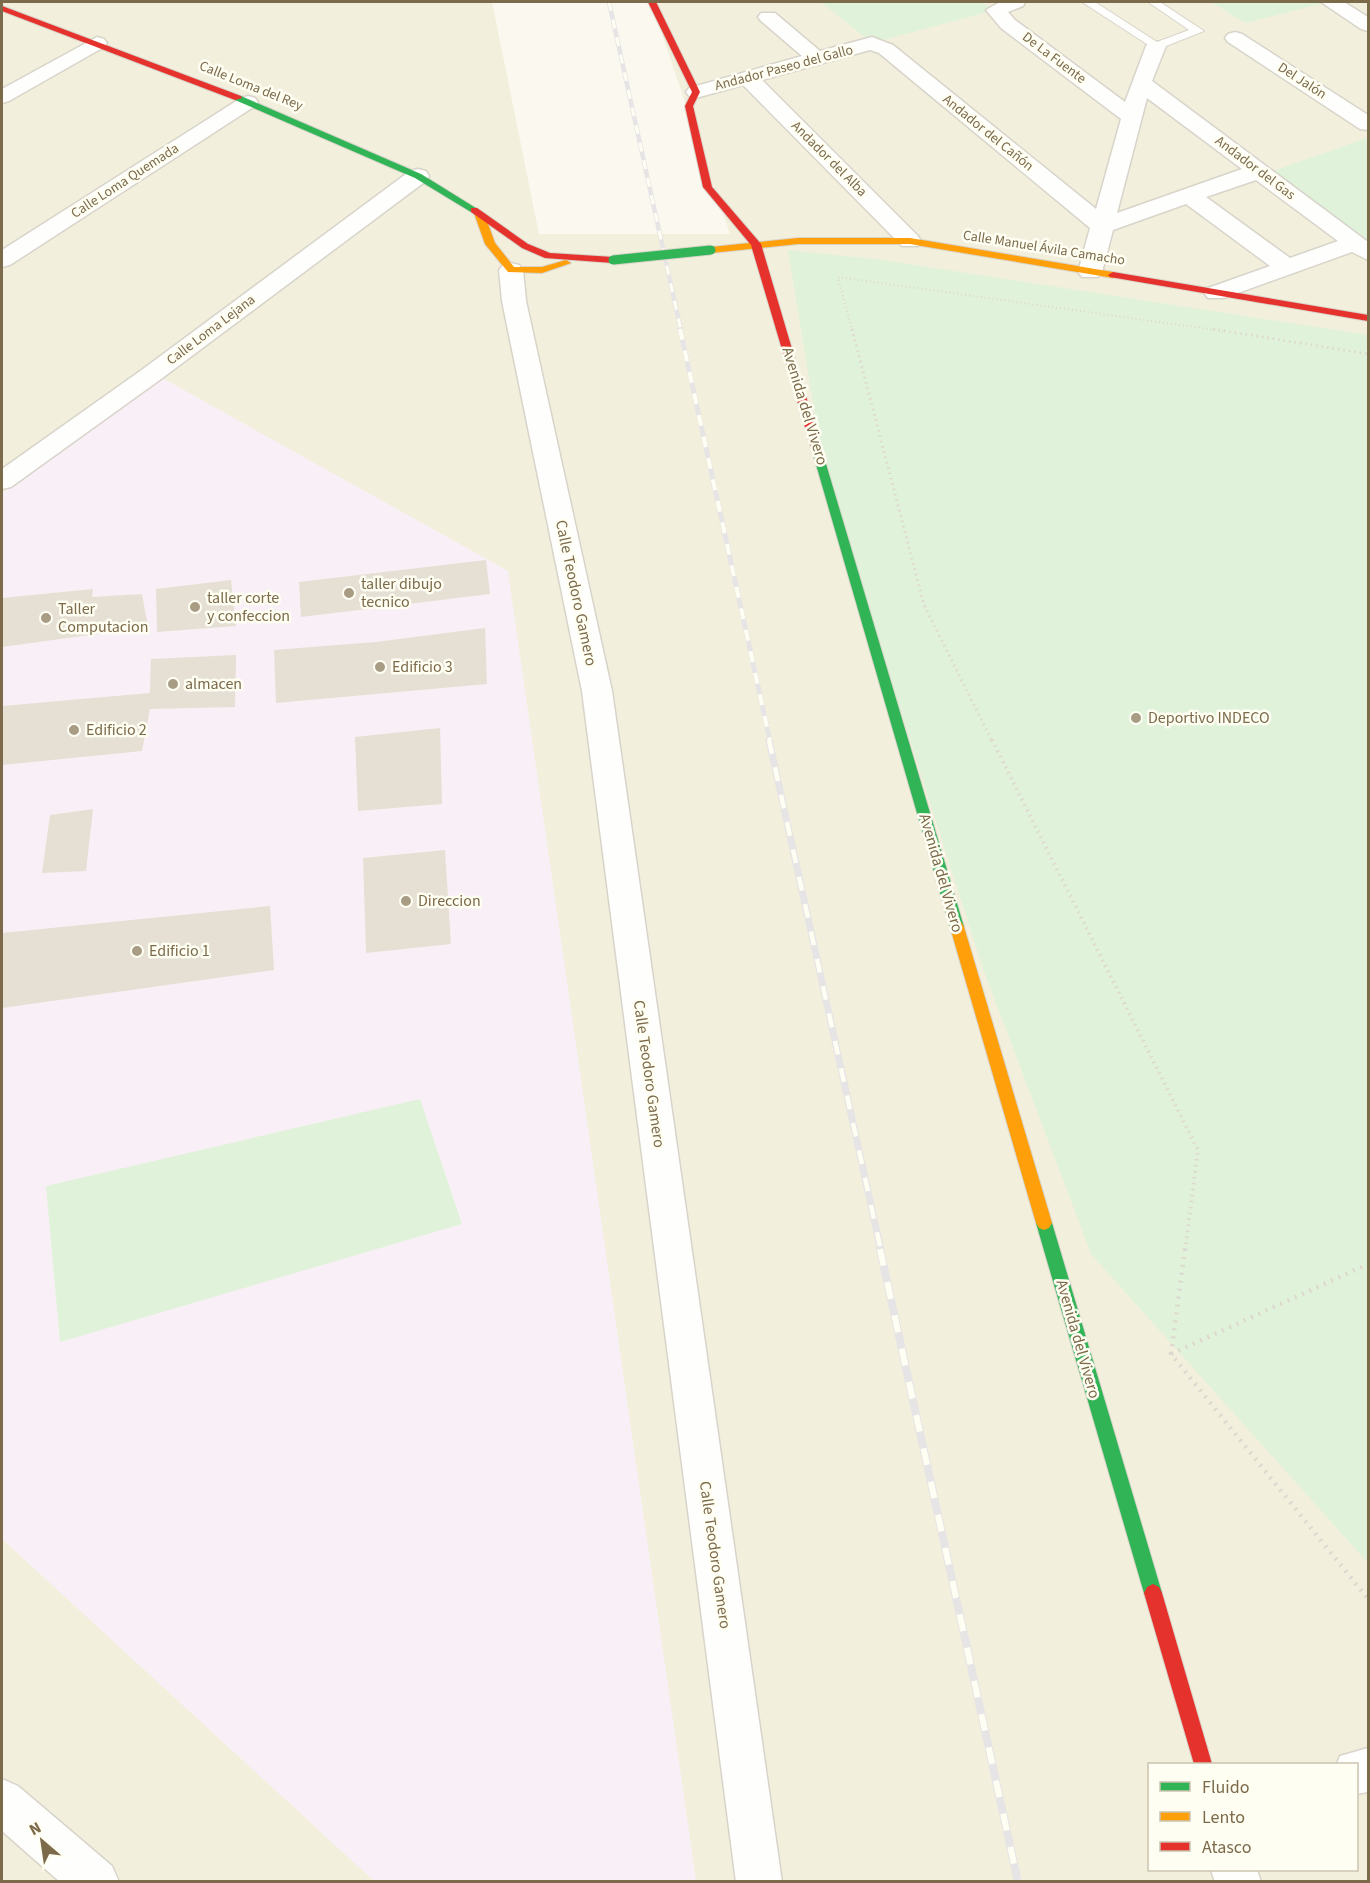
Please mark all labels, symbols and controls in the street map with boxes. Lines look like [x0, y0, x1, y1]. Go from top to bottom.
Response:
street label: De La Fuente [1018, 27, 1090, 89]
street label: Andador Paseo del Gallo [713, 40, 855, 96]
street label: Calle Loma del Rey [196, 56, 306, 116]
street label: Del Jalón [1274, 58, 1330, 104]
street label: Andador del Cañón [938, 90, 1038, 176]
street label: Andador del Alba [787, 117, 871, 201]
street label: Andador del Gas [1211, 131, 1299, 205]
street label: Calle Loma Quemada [67, 139, 183, 223]
street label: Calle Manuel Ávila Camacho [961, 225, 1127, 271]
street label: Calle Loma Lejana [162, 290, 260, 370]
street label: Avenida del Vivero [777, 344, 833, 468]
street label: Calle Teodoro Gamero [550, 518, 602, 668]
place label: taller dibujo tecnico [361, 573, 442, 613]
marker: taller dibujo tecnico [342, 586, 356, 600]
place label: taller corte y confeccion [207, 587, 290, 627]
place label: Taller Computacion [58, 598, 148, 638]
marker: taller corte y confeccion [188, 600, 202, 614]
marker: Taller Computacion [39, 611, 53, 625]
place label: Edificio 3 [392, 656, 453, 678]
marker: Edificio 3 [373, 660, 387, 674]
place label: almacen [185, 673, 242, 695]
marker: almacen [166, 677, 180, 691]
place label: Deportivo INDECO [1148, 707, 1270, 729]
marker: Deportivo INDECO [1129, 711, 1143, 725]
place label: Edificio 2 [86, 719, 147, 741]
marker: Edificio 2 [67, 723, 81, 737]
street label: Avenida del Vivero [914, 811, 968, 935]
place label: Direccion [418, 890, 481, 912]
marker: Direccion [399, 894, 413, 908]
place label: Edificio 1 [149, 940, 210, 962]
marker: Edificio 1 [130, 944, 144, 958]
street label: Calle Teodoro Gamero [628, 999, 670, 1149]
street label: Avenida del Vivero [1051, 1277, 1105, 1401]
street label: Calle Teodoro Gamero [694, 1480, 736, 1630]
legend [1148, 1763, 1358, 1871]
text: Fluido [1202, 1775, 1249, 1800]
text: Lento [1202, 1805, 1245, 1830]
north arrow [12, 1811, 72, 1871]
text: N [25, 1817, 45, 1841]
text: Atasco [1202, 1835, 1251, 1860]

